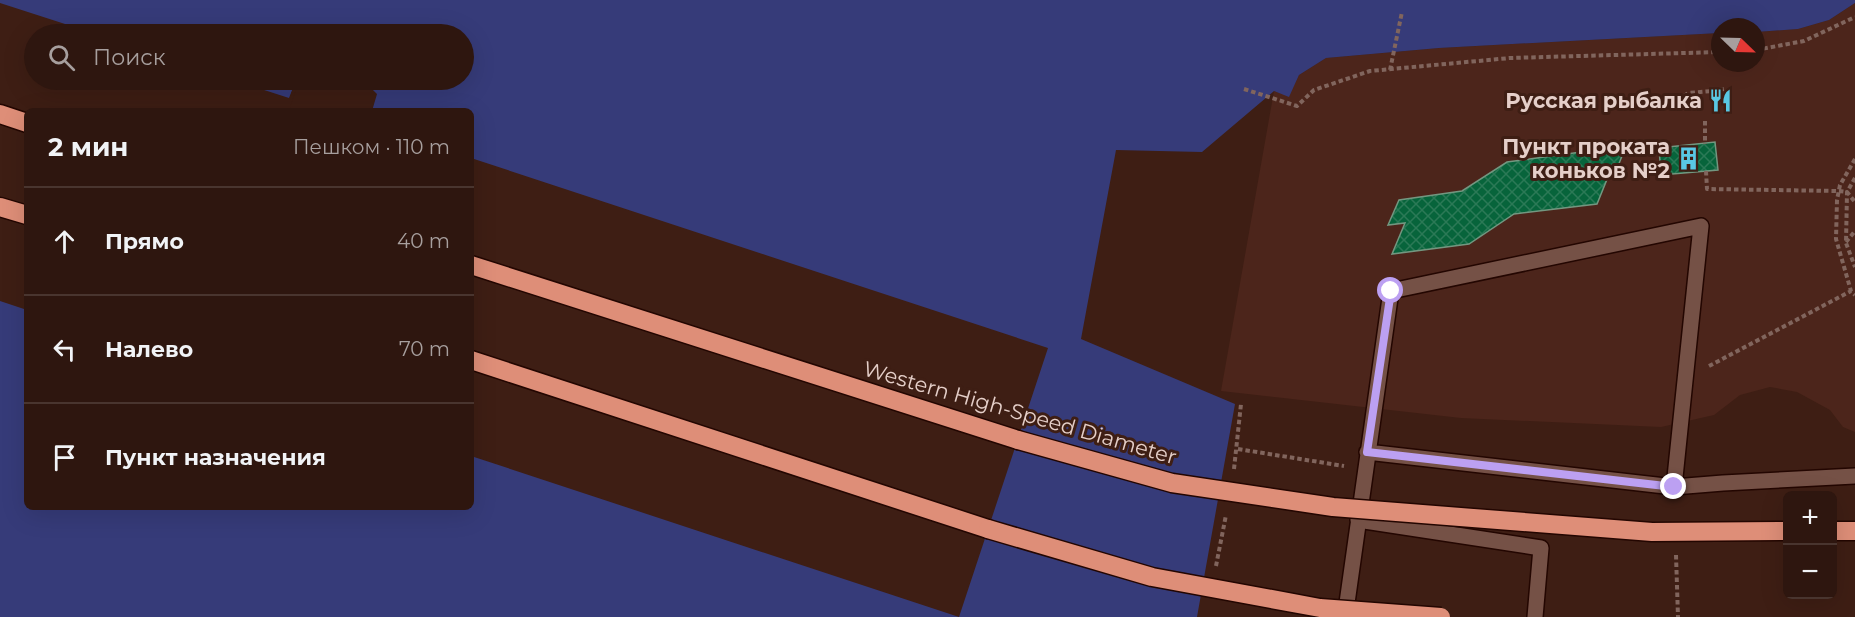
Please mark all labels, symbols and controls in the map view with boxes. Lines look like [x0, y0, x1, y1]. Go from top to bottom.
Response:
north arrow [1711, 18, 1765, 72]
search box [24, 24, 474, 90]
icon: search [45, 41, 78, 74]
text: Поиск [93, 44, 165, 71]
place label: Русская рыбалка [1505, 88, 1702, 113]
restaurant icon: Русская рыбалка [1707, 88, 1733, 114]
text: 2 мин [48, 131, 128, 163]
place label: Пункт проката коньков №2 [1502, 134, 1670, 183]
text: Пешком · 110 m [293, 135, 450, 159]
building icon: Пункт проката коньков №2 [1675, 146, 1701, 172]
icon: ahead [48, 225, 81, 258]
text: Прямо [105, 228, 184, 255]
text: 40 m [397, 229, 450, 253]
route start [1377, 277, 1403, 303]
icon: left [48, 333, 81, 366]
text: Налево [105, 336, 193, 363]
text: 70 m [399, 337, 450, 361]
street label: Western High-Speed Diameter [861, 356, 1180, 469]
icon: arrive [48, 441, 81, 474]
text: Пункт назначения [105, 444, 326, 471]
route end [1660, 473, 1686, 499]
map controls [1783, 491, 1837, 599]
button: + [1783, 491, 1837, 545]
button: − [1783, 545, 1837, 599]

